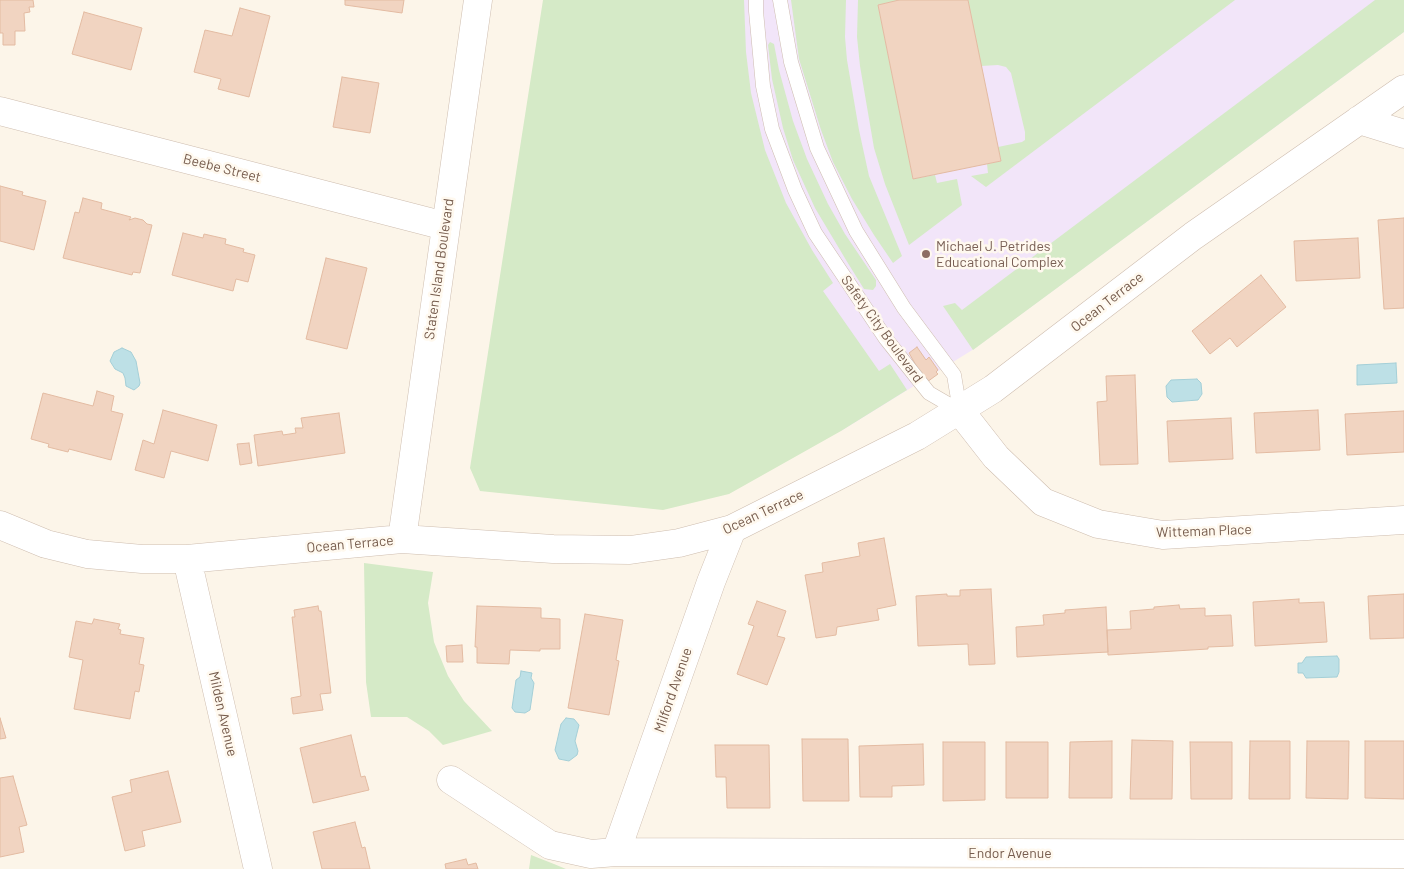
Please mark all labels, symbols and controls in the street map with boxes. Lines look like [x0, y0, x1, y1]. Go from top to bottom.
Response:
street label: Beebe Street [181, 150, 263, 186]
street label: Staten Island Boulevard [421, 197, 457, 341]
place label: Michael J. Petrides Educational Complex [936, 238, 1064, 270]
marker: Michael J. Petrides Educational Complex [920, 248, 932, 260]
street label: Ocean Terrace [1067, 269, 1147, 335]
street label: Safety City Boulevard [837, 272, 927, 386]
street label: Ocean Terrace [720, 486, 806, 538]
street label: Witteman Place [1156, 521, 1252, 541]
street label: Ocean Terrace [306, 532, 394, 556]
street label: Milford Avenue [651, 645, 695, 735]
street label: Milden Avenue [205, 670, 241, 758]
street label: Endor Avenue [968, 845, 1052, 861]

